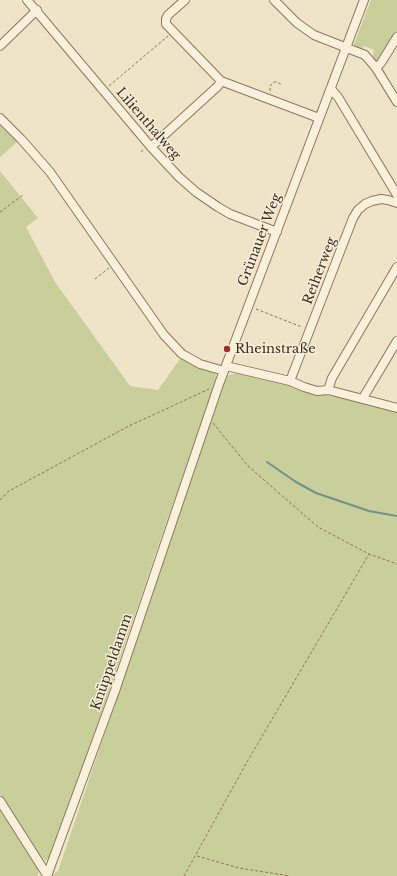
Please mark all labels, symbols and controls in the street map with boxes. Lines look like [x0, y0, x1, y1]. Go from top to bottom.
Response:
street label: Lilienthalweg [113, 85, 183, 163]
street label: Grünauer Weg [235, 191, 285, 289]
street label: Reiherweg [300, 235, 340, 307]
place label: Rheinstraße [235, 341, 316, 357]
marker: Rheinstraße [222, 344, 232, 354]
street label: Knüppeldamm [88, 612, 136, 712]

